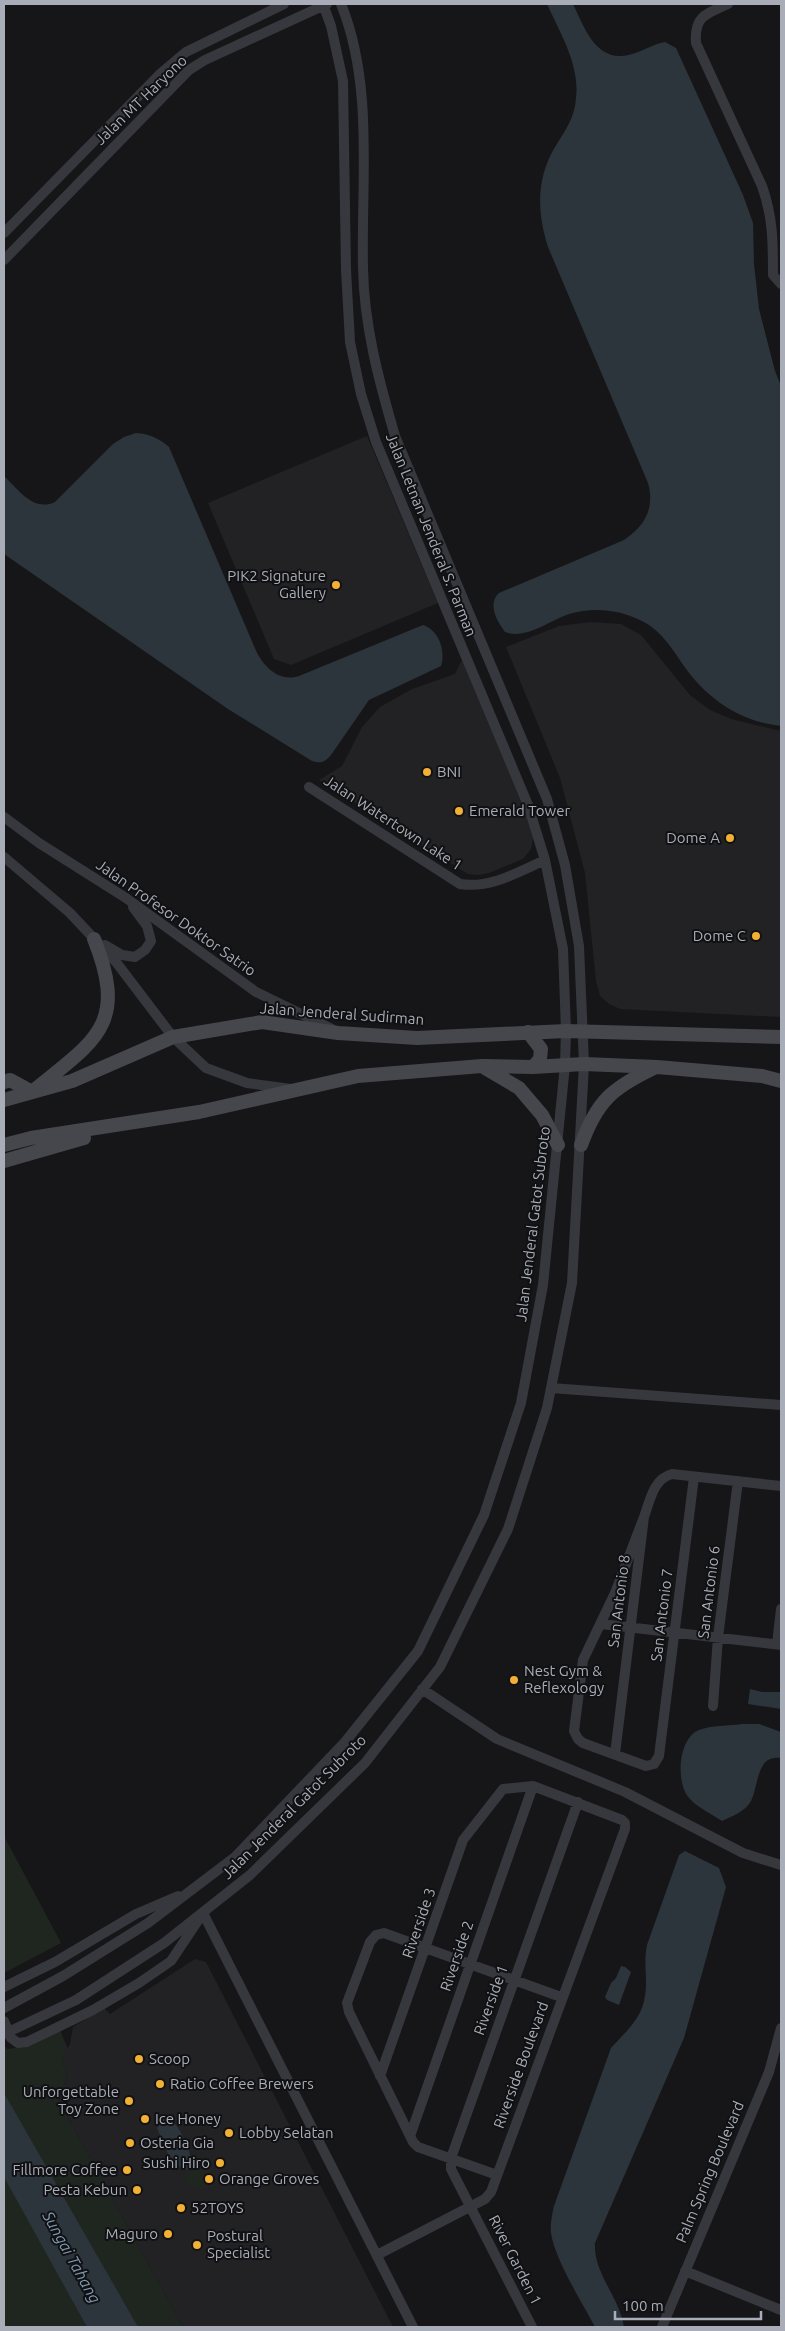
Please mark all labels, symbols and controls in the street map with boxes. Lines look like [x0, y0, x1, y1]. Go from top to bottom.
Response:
street label: Jalan MT Haryono [91, 51, 190, 148]
street label: Jalan Letnan Jenderal S. Parman [383, 431, 480, 639]
place label: PIK2 Signature Gallery [227, 567, 326, 601]
marker: PIK2 Signature Gallery [330, 579, 342, 591]
place label: BNI [437, 763, 461, 780]
marker: BNI [421, 766, 433, 778]
street label: Jalan Watertown Lake 1 [321, 772, 465, 874]
place label: Emerald Tower [469, 802, 570, 819]
marker: Emerald Tower [453, 805, 465, 817]
place label: Dome A [666, 829, 720, 846]
marker: Dome A [724, 832, 736, 844]
street label: Jalan Profesor Doktor Satrio [93, 856, 259, 979]
place label: Dome C [693, 927, 746, 944]
marker: Dome C [750, 930, 762, 942]
street label: Jalan Jenderal Sudirman [259, 999, 425, 1028]
street label: Jalan Jenderal Gatot Subroto [512, 1125, 553, 1323]
street label: San Antonio 6 [694, 1545, 723, 1639]
street label: San Antonio 8 [604, 1554, 633, 1648]
street label: San Antonio 7 [647, 1568, 676, 1662]
place label: Nest Gym & Reflexology [524, 1662, 604, 1696]
marker: Nest Gym & Reflexology [508, 1674, 520, 1686]
street label: Jalan Jenderal Gatot Subroto [218, 1731, 369, 1882]
street label: Riverside 3 [399, 1885, 439, 1960]
street label: Riverside 2 [437, 1918, 477, 1993]
street label: Riverside 1 [470, 1962, 511, 2037]
street label: Riverside Boulevard [490, 1999, 551, 2130]
place label: Scoop [149, 2050, 190, 2067]
marker: Scoop [133, 2053, 145, 2065]
place label: Ratio Coffee Brewers [170, 2075, 314, 2092]
marker: Ratio Coffee Brewers [154, 2078, 166, 2090]
place label: Unforgettable Toy Zone [23, 2083, 119, 2117]
marker: Unforgettable Toy Zone [123, 2095, 135, 2107]
street label: Palm Spring Boulevard [672, 2099, 747, 2245]
place label: Ice Honey [155, 2110, 221, 2127]
marker: Ice Honey [139, 2113, 151, 2125]
place label: Lobby Selatan [239, 2124, 334, 2141]
marker: Lobby Selatan [223, 2127, 235, 2139]
place label: Osteria Gia [140, 2134, 214, 2151]
marker: Osteria Gia [124, 2137, 136, 2149]
place label: Sushi Hiro [143, 2154, 210, 2171]
marker: Sushi Hiro [214, 2157, 226, 2169]
place label: Fillmore Coffee [13, 2161, 117, 2178]
marker: Fillmore Coffee [121, 2164, 133, 2176]
place label: Orange Groves [219, 2170, 319, 2187]
marker: Orange Groves [203, 2173, 215, 2185]
place label: Pesta Kebun [43, 2181, 127, 2198]
marker: Pesta Kebun [131, 2184, 143, 2196]
place label: 52TOYS [191, 2199, 244, 2216]
marker: 52TOYS [175, 2202, 187, 2214]
water label: Sungai Tahang [39, 2207, 105, 2306]
street label: River Garden 1 [486, 2212, 545, 2308]
place label: Maguro [106, 2225, 158, 2242]
place label: Postural Specialist [207, 2227, 270, 2261]
marker: Maguro [162, 2228, 174, 2240]
marker: Postural Specialist [191, 2239, 203, 2251]
scale bar [615, 2288, 761, 2320]
text: 100 m [622, 2297, 664, 2314]

